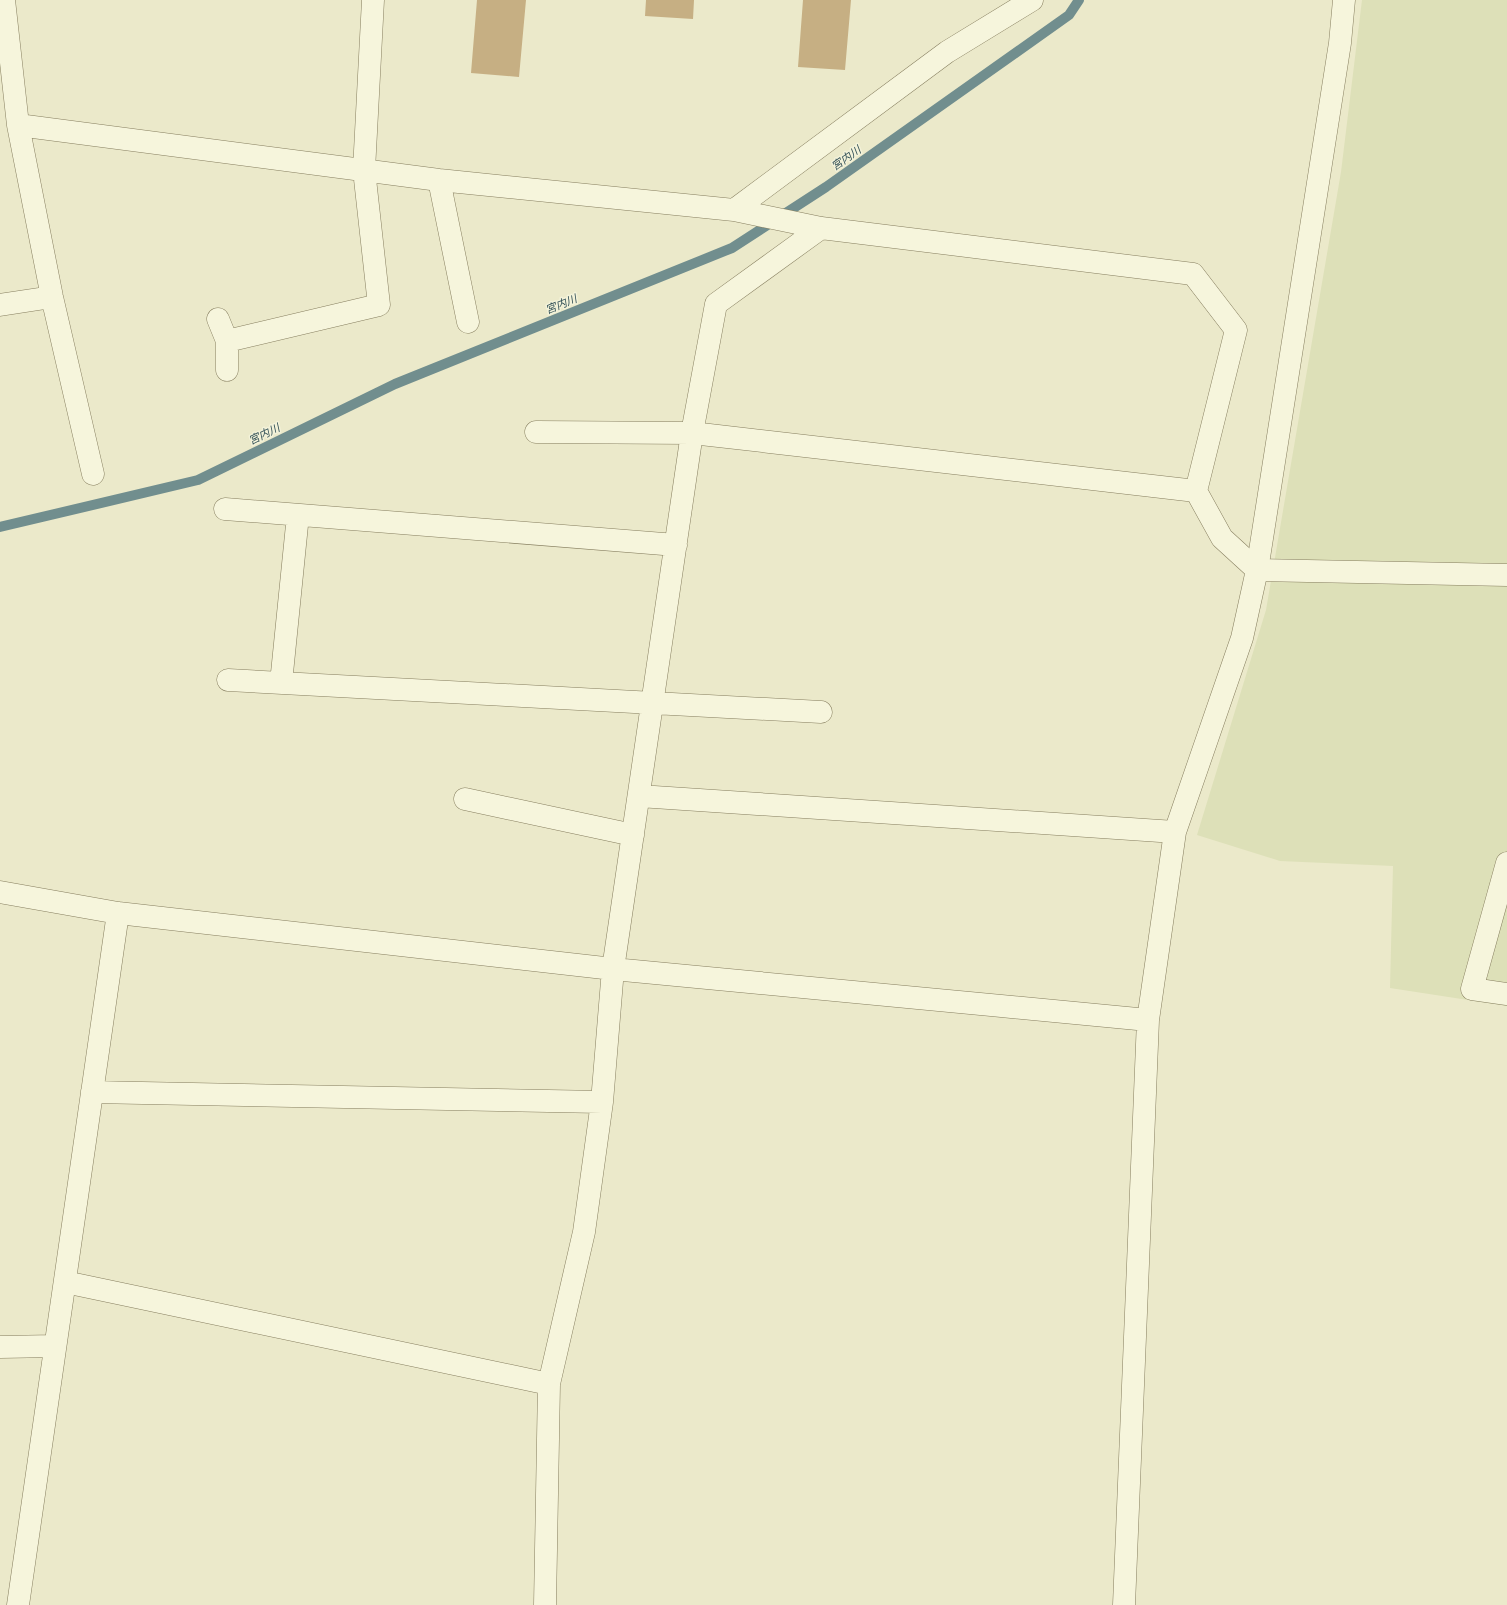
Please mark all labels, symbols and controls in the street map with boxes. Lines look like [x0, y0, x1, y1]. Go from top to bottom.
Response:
water label: 宮内川 [828, 142, 865, 174]
water label: 宮内川 [543, 291, 580, 318]
water label: 宮内川 [246, 420, 283, 448]

